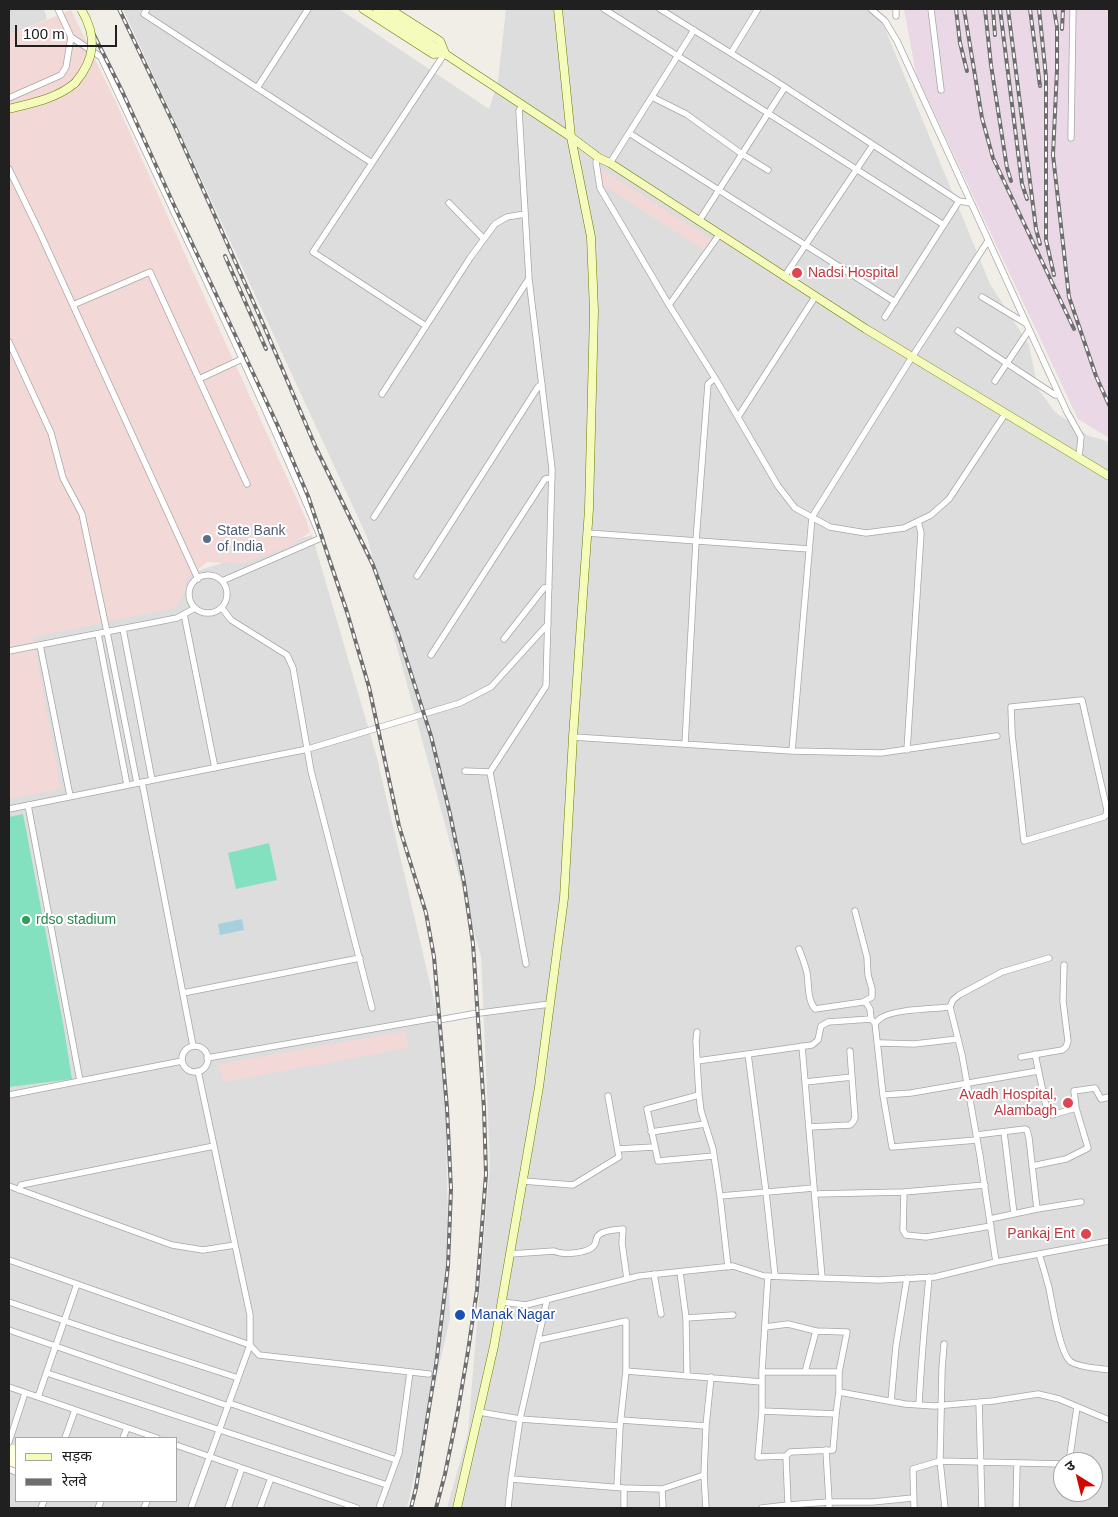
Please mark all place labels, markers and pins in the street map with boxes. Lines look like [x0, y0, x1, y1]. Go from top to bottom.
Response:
place label: Nadsi Hospital [808, 265, 898, 281]
marker: Nadsi Hospital [790, 266, 804, 280]
place label: State Bank of India [217, 523, 285, 556]
marker: State Bank of India [201, 533, 213, 545]
place label: rdso stadium [36, 912, 116, 928]
marker: rdso stadium [20, 914, 32, 926]
place label: Avadh Hospital, Alambagh [959, 1087, 1057, 1120]
marker: Avadh Hospital, Alambagh [1061, 1096, 1075, 1110]
place label: Pankaj Ent [1007, 1226, 1075, 1242]
marker: Pankaj Ent [1079, 1227, 1093, 1241]
place label: Manak Nagar [471, 1307, 555, 1323]
marker: Manak Nagar [453, 1308, 467, 1322]

